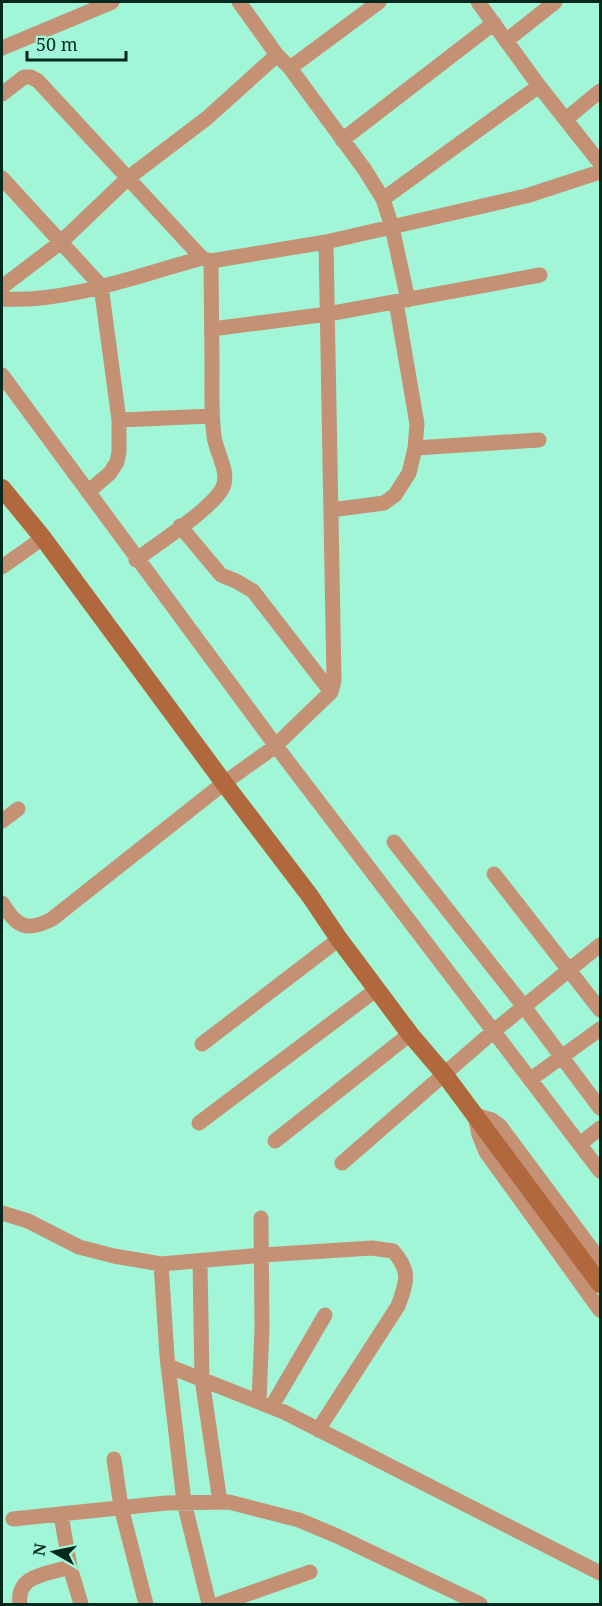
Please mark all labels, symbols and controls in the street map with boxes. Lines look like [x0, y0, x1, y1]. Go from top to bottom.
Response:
scale bar [27, 24, 126, 62]
text: 50 m [36, 32, 78, 56]
north arrow [24, 1522, 84, 1582]
text: N [27, 1541, 51, 1558]

